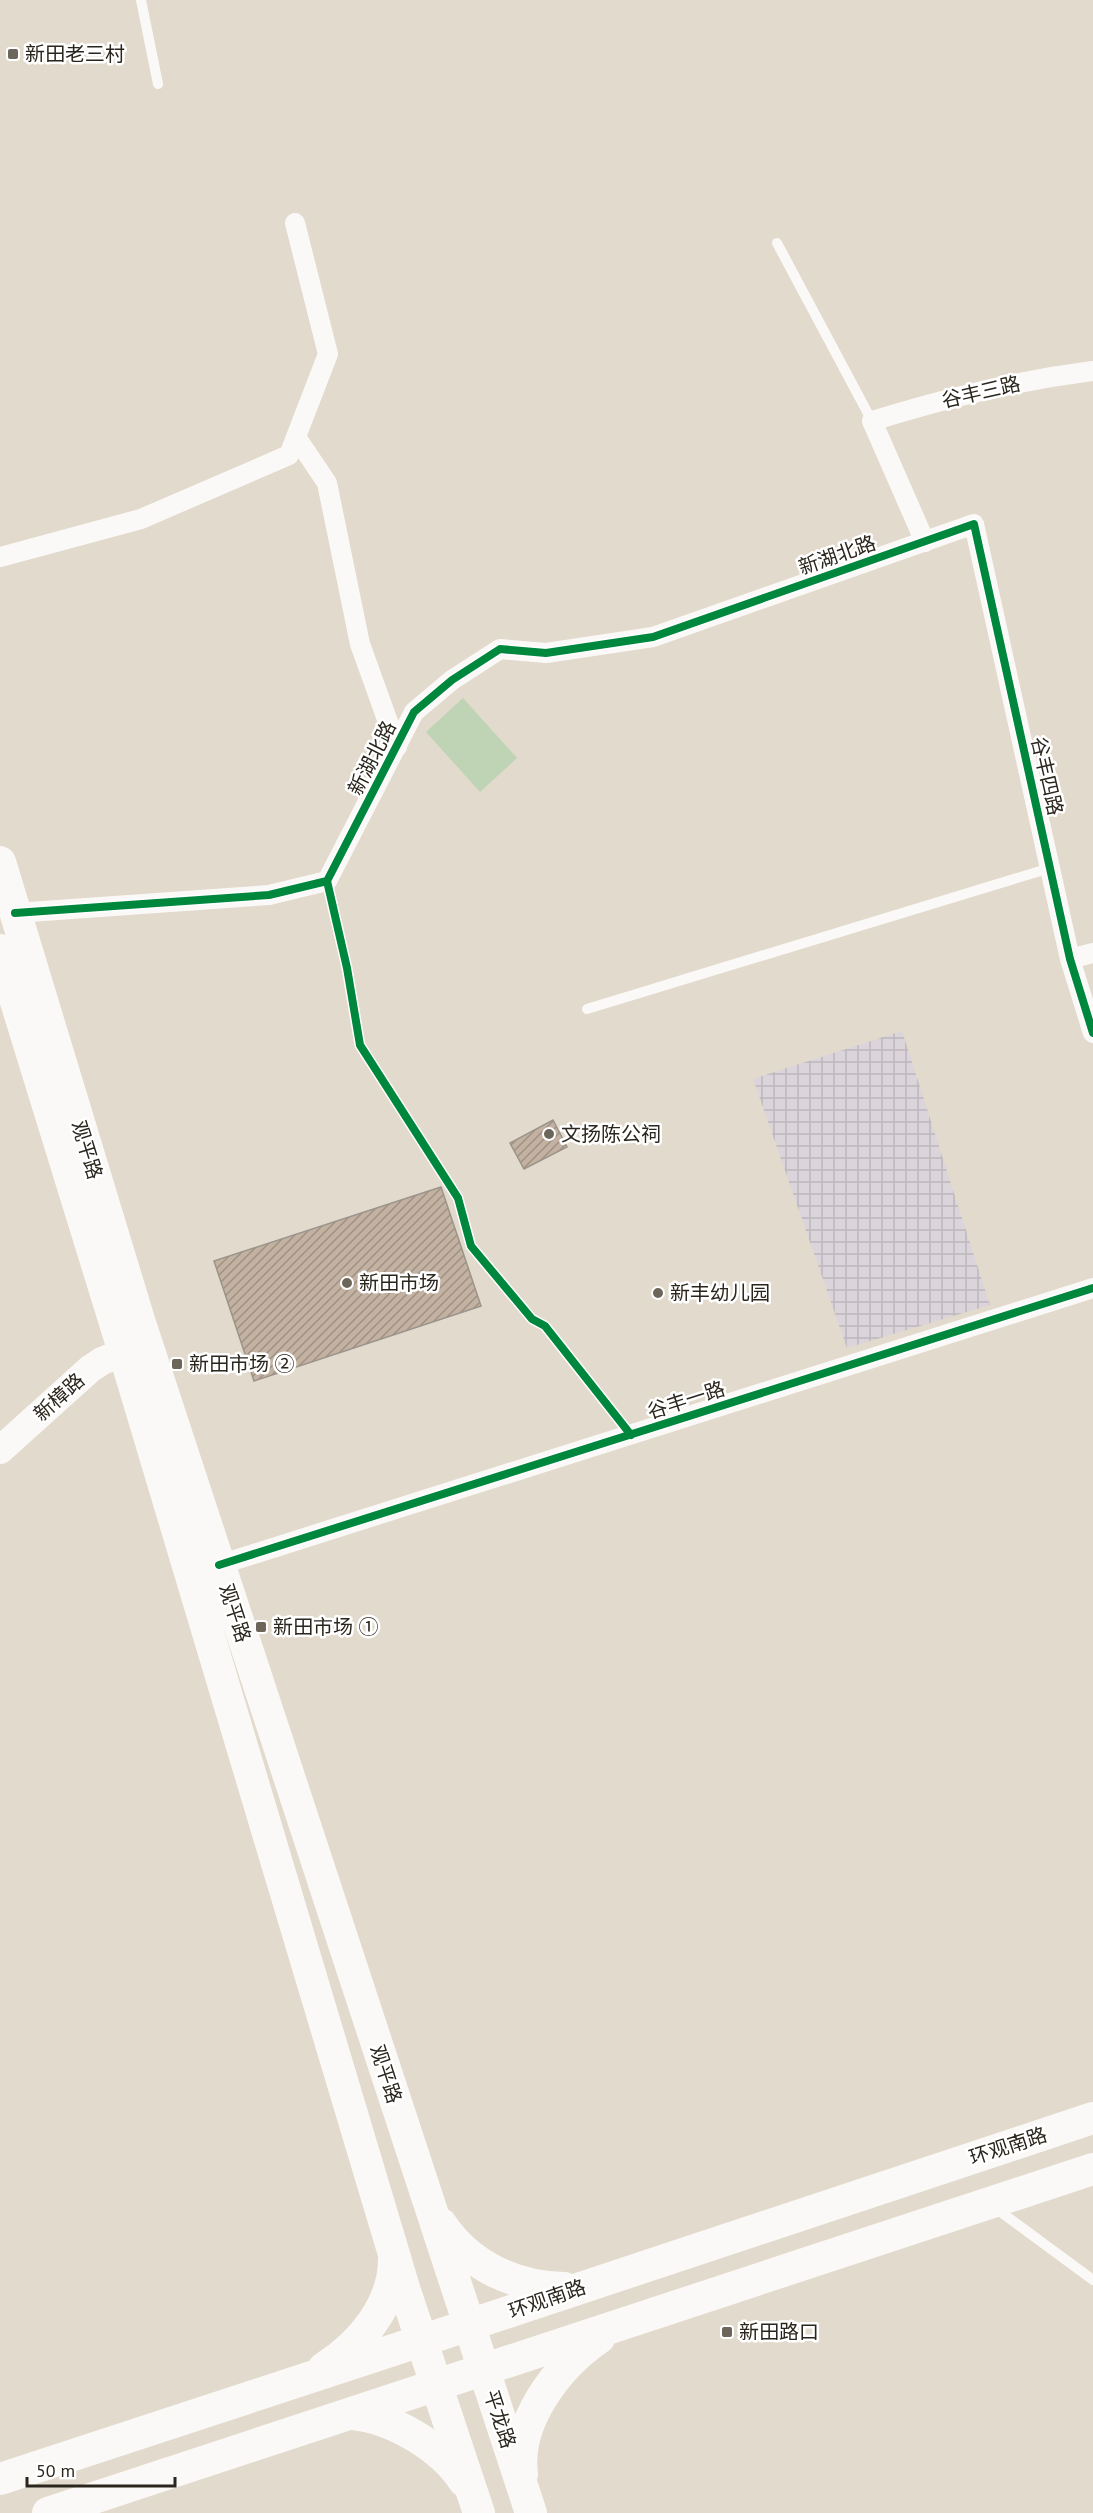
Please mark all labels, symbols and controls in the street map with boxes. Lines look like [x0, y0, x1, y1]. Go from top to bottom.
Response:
place label: 新田老三村 [25, 41, 125, 67]
marker: 新田老三村 [6, 47, 20, 61]
street label: 谷丰三路 [939, 370, 1023, 414]
street label: 新湖北路 [795, 530, 879, 580]
street label: 新湖北路 [342, 716, 402, 800]
street label: 谷丰四路 [1025, 734, 1069, 818]
street label: 观平路 [66, 1118, 108, 1182]
place label: 文扬陈公祠 [561, 1121, 661, 1147]
marker: 文扬陈公祠 [542, 1127, 556, 1141]
place label: 新田市场 [359, 1270, 439, 1296]
marker: 新田市场 [340, 1276, 354, 1290]
place label: 新丰幼儿园 [670, 1280, 770, 1306]
marker: 新丰幼儿园 [651, 1286, 665, 1300]
place label: 新田市场 ② [189, 1351, 294, 1377]
marker: 新田市场 ② [170, 1357, 184, 1371]
street label: 新樟路 [28, 1367, 90, 1427]
street label: 谷丰一路 [644, 1375, 728, 1425]
street label: 观平路 [213, 1580, 257, 1646]
place label: 新田市场 ① [273, 1614, 378, 1640]
marker: 新田市场 ① [254, 1620, 268, 1634]
street label: 观平路 [364, 2041, 408, 2107]
street label: 环观南路 [966, 2121, 1050, 2171]
street label: 环观南路 [505, 2274, 589, 2324]
place label: 新田路口 [739, 2319, 819, 2345]
marker: 新田路口 [720, 2325, 734, 2339]
street label: 平龙路 [478, 2386, 522, 2452]
scale bar [27, 2450, 176, 2488]
text: 50 m [36, 2459, 75, 2482]

